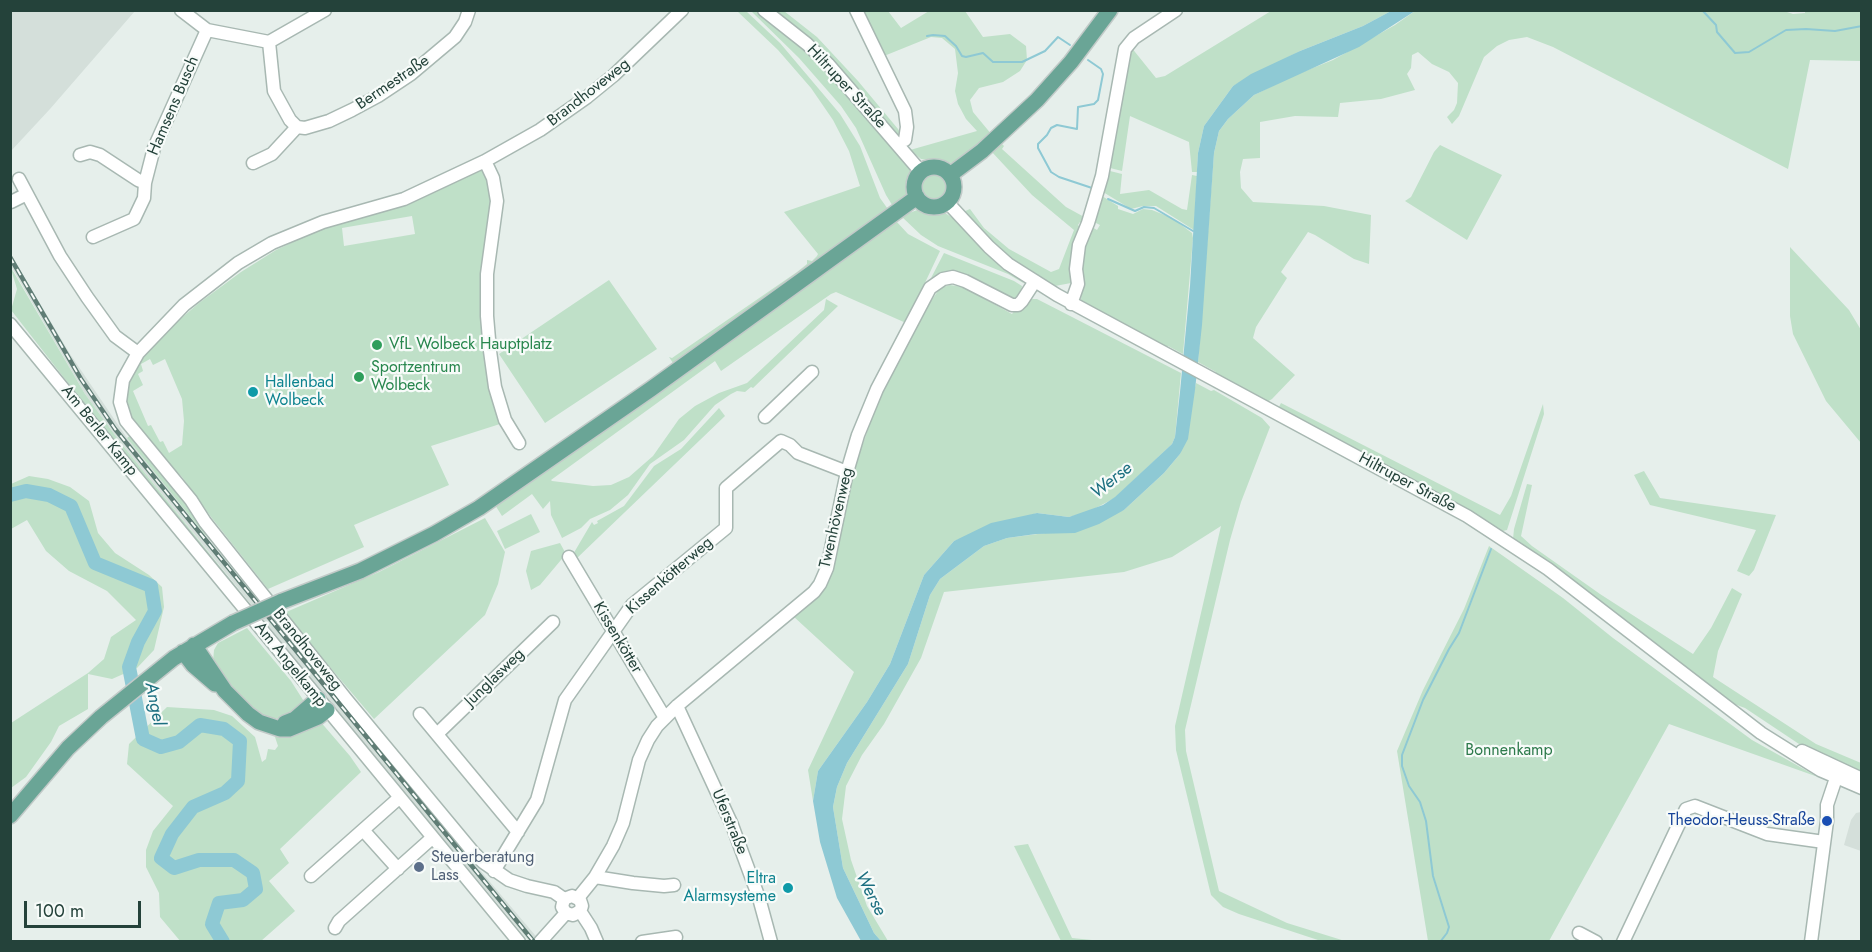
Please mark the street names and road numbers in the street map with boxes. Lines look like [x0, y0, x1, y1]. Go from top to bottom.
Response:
street label: Hiltruper Straße [802, 41, 890, 133]
street label: Bermestraße [353, 52, 433, 114]
street label: Hamsens Busch [144, 54, 204, 158]
street label: Brandhoveweg [544, 55, 634, 131]
street label: Am Berler Kamp [57, 382, 141, 480]
street label: Hiltruper Straße [1355, 449, 1459, 517]
street label: Twenhövenweg [816, 466, 858, 570]
street label: Kissenkötterweg [623, 533, 717, 619]
street label: Kissenkötter [588, 599, 646, 677]
street label: Brandhoveweg [268, 605, 346, 695]
street label: Am Angelkamp [250, 618, 330, 712]
street label: Junglasweg [461, 645, 529, 711]
street label: Uferstraße [707, 786, 751, 858]

